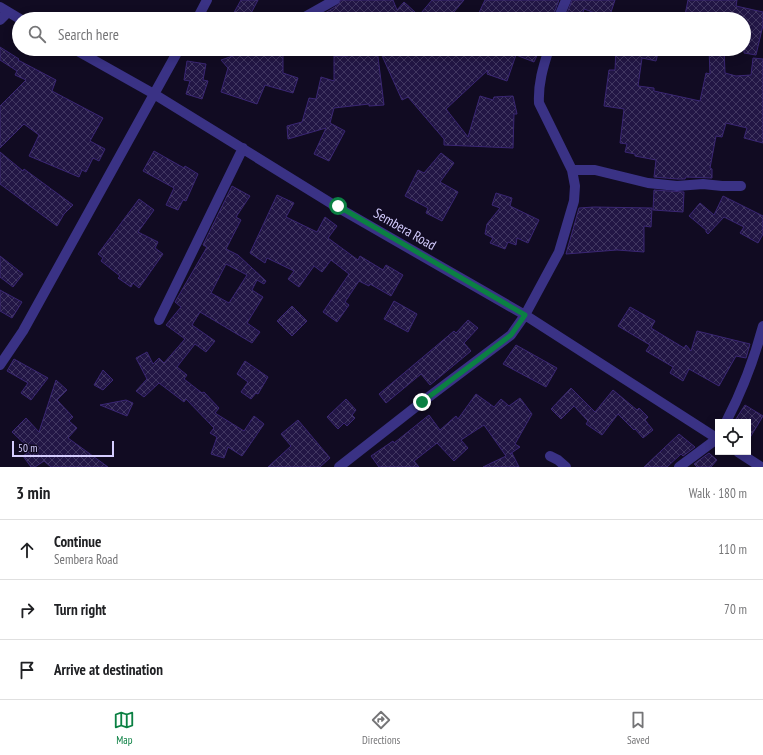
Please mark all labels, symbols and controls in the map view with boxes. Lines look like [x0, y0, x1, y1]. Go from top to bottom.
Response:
search box [12, 12, 751, 56]
icon: search [26, 23, 48, 45]
text: Search here [58, 25, 119, 44]
route start [329, 197, 347, 215]
street label: Sembera Road [371, 204, 439, 254]
route end [413, 393, 431, 411]
map controls [715, 419, 751, 455]
button: locate [715, 419, 751, 455]
scale bar [12, 439, 114, 458]
text: 50 m [18, 441, 37, 455]
text: 3 min [16, 482, 50, 504]
text: Walk · 180 m [689, 485, 747, 502]
text: Continue [54, 532, 101, 551]
icon: ahead [16, 539, 38, 561]
text: 110 m [718, 541, 747, 558]
text: Sembera Road [54, 551, 118, 568]
icon: right [16, 599, 38, 621]
text: Turn right [54, 600, 106, 619]
text: 70 m [724, 601, 747, 618]
icon: arrive [16, 659, 38, 681]
text: Arrive at destination [54, 660, 163, 679]
tab: Map [113, 709, 135, 747]
tab: Directions [362, 709, 400, 747]
tab: Saved [627, 709, 650, 747]

